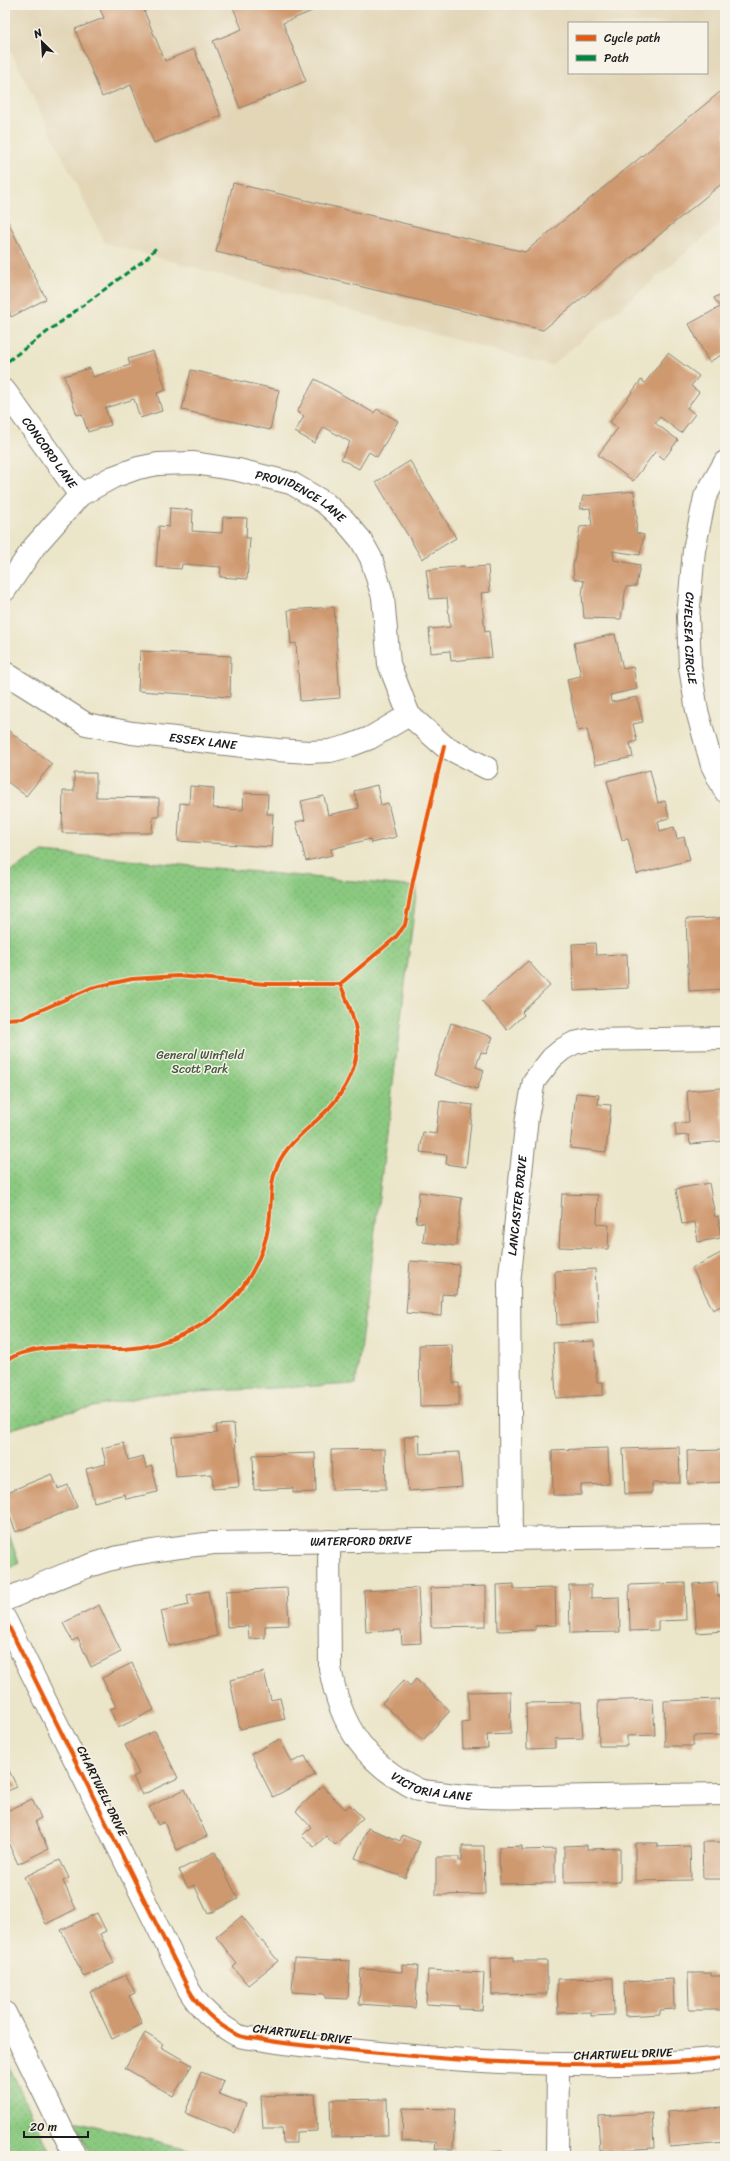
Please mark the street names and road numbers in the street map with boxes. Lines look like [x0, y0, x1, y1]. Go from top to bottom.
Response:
street label: CONCORD LANE [16, 412, 84, 494]
street label: PROVIDENCE LANE [253, 464, 352, 529]
street label: CHELSEA CIRCLE [677, 591, 704, 687]
street label: ESSEX LANE [168, 726, 239, 756]
street label: LANCASTER DRIVE [501, 1153, 534, 1257]
street label: WATERFORD DRIVE [310, 1529, 413, 1553]
street label: CHARTWELL DRIVE [70, 1742, 134, 1841]
street label: VICTORIA LANE [386, 1765, 474, 1808]
street label: CHARTWELL DRIVE [252, 2017, 354, 2051]
street label: CHARTWELL DRIVE [573, 2041, 674, 2067]

